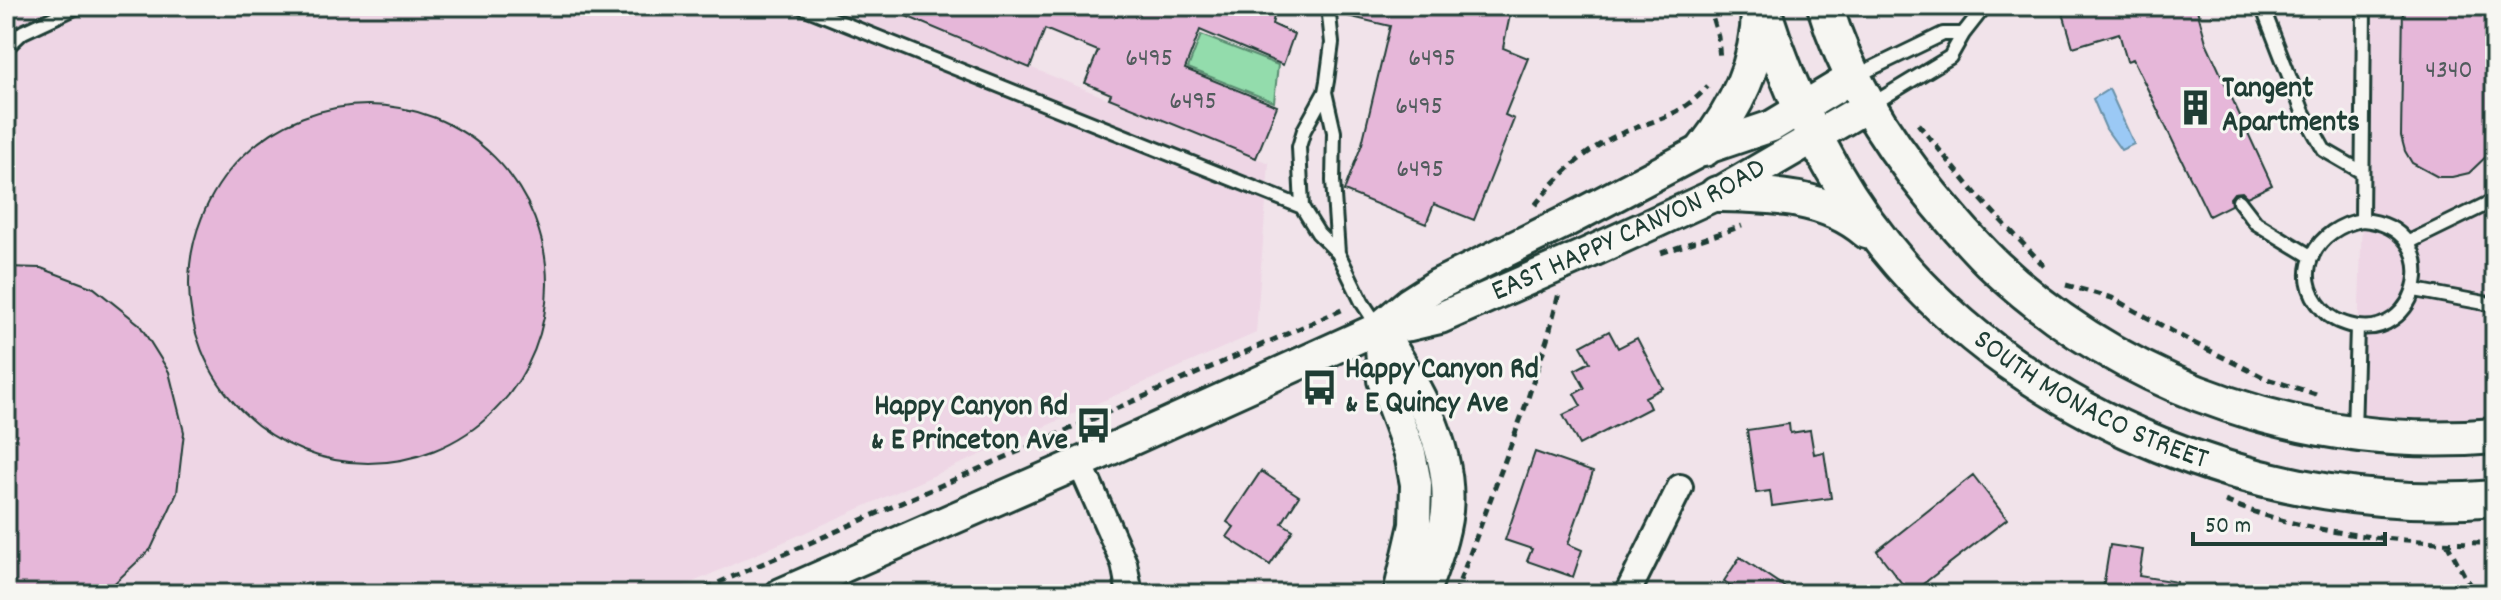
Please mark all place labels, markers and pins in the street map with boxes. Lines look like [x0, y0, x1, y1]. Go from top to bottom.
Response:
place label: Tangent Apartments [2222, 69, 2360, 146]
building icon: Tangent Apartments [2177, 88, 2215, 126]
place label: Happy Canyon Rd & E Quincy Ave [1345, 350, 1539, 427]
bus stop icon: Happy Canyon Rd & E Quincy Ave [1300, 369, 1338, 407]
place label: Happy Canyon Rd & E Princeton Ave [871, 387, 1068, 464]
bus stop icon: Happy Canyon Rd & E Princeton Ave [1075, 406, 1113, 444]

